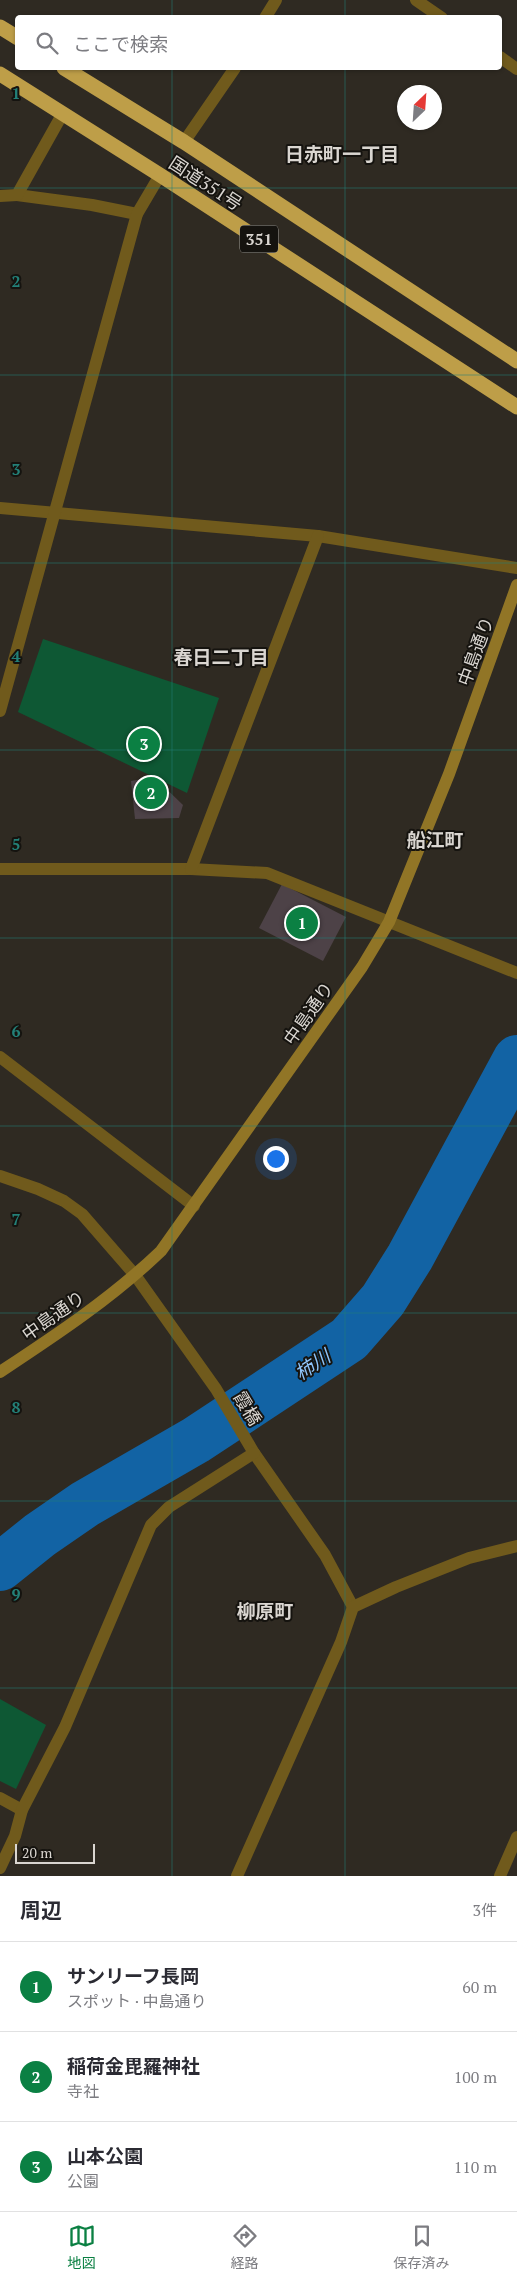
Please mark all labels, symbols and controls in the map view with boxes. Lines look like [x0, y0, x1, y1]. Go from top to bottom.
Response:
search box [15, 15, 502, 70]
icon: search [33, 29, 61, 57]
text: ここで検索 [73, 31, 168, 56]
text: 1 [11, 82, 21, 104]
north arrow [397, 85, 442, 130]
district label: 日赤町一丁目 [285, 141, 399, 166]
street label: 国道351号 [165, 150, 247, 216]
road number: 351 [240, 225, 278, 252]
text: 2 [11, 270, 21, 292]
text: 3 [11, 458, 21, 480]
street label: 中島通り [451, 613, 499, 689]
district label: 春日二丁目 [173, 644, 269, 669]
text: 4 [11, 645, 21, 667]
pin: 3 [128, 725, 160, 763]
pin: 2 [135, 774, 167, 812]
district label: 船江町 [406, 827, 464, 852]
text: 5 [11, 833, 21, 855]
pin: 1 [286, 904, 318, 942]
street label: 中島通り [278, 977, 338, 1049]
text: 6 [11, 1020, 21, 1042]
your location [263, 1146, 289, 1172]
text: 7 [11, 1208, 21, 1230]
street label: 中島通り [17, 1285, 89, 1345]
water label: 柿川 [289, 1342, 336, 1385]
street label: 霞橋 [228, 1386, 268, 1430]
text: 8 [11, 1396, 21, 1418]
text: 9 [11, 1583, 21, 1605]
district label: 柳原町 [236, 1598, 294, 1623]
scale bar [15, 1841, 95, 1864]
text: 20 m [22, 1843, 52, 1862]
text: 周辺 [20, 1896, 62, 1924]
text: 3件 [472, 1899, 497, 1921]
text: サンリーフ長岡 [67, 1963, 199, 1988]
text: 1 [31, 1976, 41, 1998]
text: 60 m [462, 1976, 497, 1998]
text: スポット · 中島通り [67, 1990, 207, 2012]
text: 稲荷金毘羅神社 [67, 2053, 200, 2078]
text: 2 [31, 2066, 41, 2088]
text: 100 m [454, 2066, 497, 2088]
text: 寺社 [67, 2080, 99, 2102]
text: 山本公園 [67, 2143, 143, 2168]
text: 3 [31, 2156, 41, 2178]
text: 110 m [454, 2156, 497, 2178]
text: 公園 [67, 2170, 99, 2192]
tab: 地図 [68, 2222, 96, 2272]
tab: 経路 [231, 2222, 259, 2272]
tab: 保存済み [394, 2222, 450, 2272]

